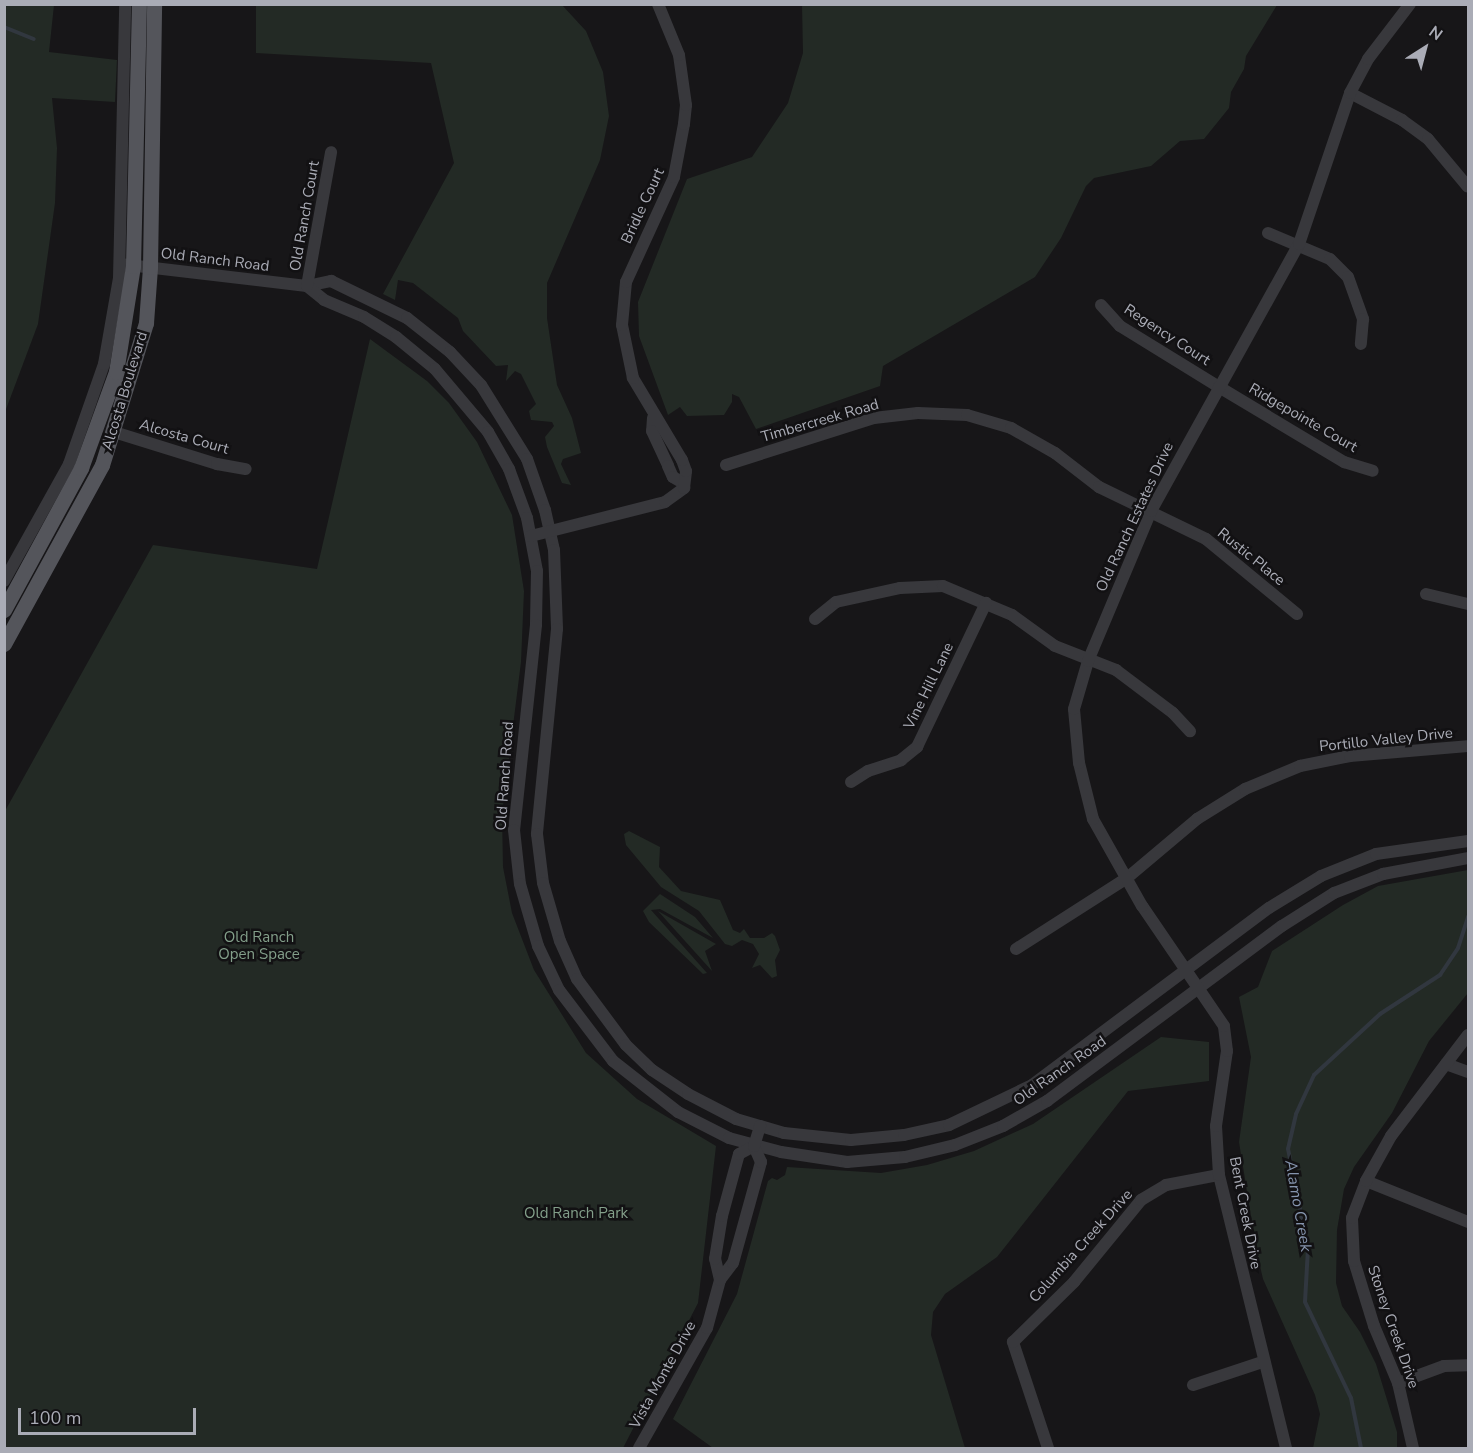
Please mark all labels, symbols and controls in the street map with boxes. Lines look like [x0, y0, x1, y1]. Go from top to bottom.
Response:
north arrow [1395, 18, 1455, 78]
text: N [1424, 21, 1447, 46]
street label: Old Ranch Court [286, 159, 324, 273]
street label: Bridle Court [618, 165, 668, 247]
street label: Old Ranch Road [160, 244, 270, 276]
street label: Regency Court [1121, 300, 1213, 370]
street label: Alcosta Boulevard [98, 329, 152, 453]
street label: Ridgepointe Court [1245, 380, 1361, 456]
street label: Timbercreek Road [759, 396, 881, 446]
street label: Alcosta Court [137, 416, 231, 458]
street label: Old Ranch Estates Drive [1092, 439, 1178, 595]
street label: Rustic Place [1214, 524, 1288, 590]
street label: Vine Hill Lane [900, 640, 958, 732]
street label: Old Ranch Road [492, 721, 518, 831]
street label: Portillo Valley Drive [1318, 724, 1454, 756]
park label: Old Ranch Open Space [218, 928, 300, 963]
street label: Old Ranch Road [1010, 1032, 1110, 1110]
street label: Bent Creek Drive [1225, 1155, 1265, 1271]
water label: Alamo Creek [1280, 1159, 1316, 1253]
street label: Columbia Creek Drive [1026, 1186, 1136, 1306]
park label: Old Ranch Park [524, 1205, 628, 1223]
street label: Stoney Creek Drive [1364, 1263, 1422, 1391]
street label: Vista Monte Drive [626, 1318, 700, 1432]
scale bar [21, 1396, 200, 1434]
text: 100 m [29, 1406, 81, 1430]

